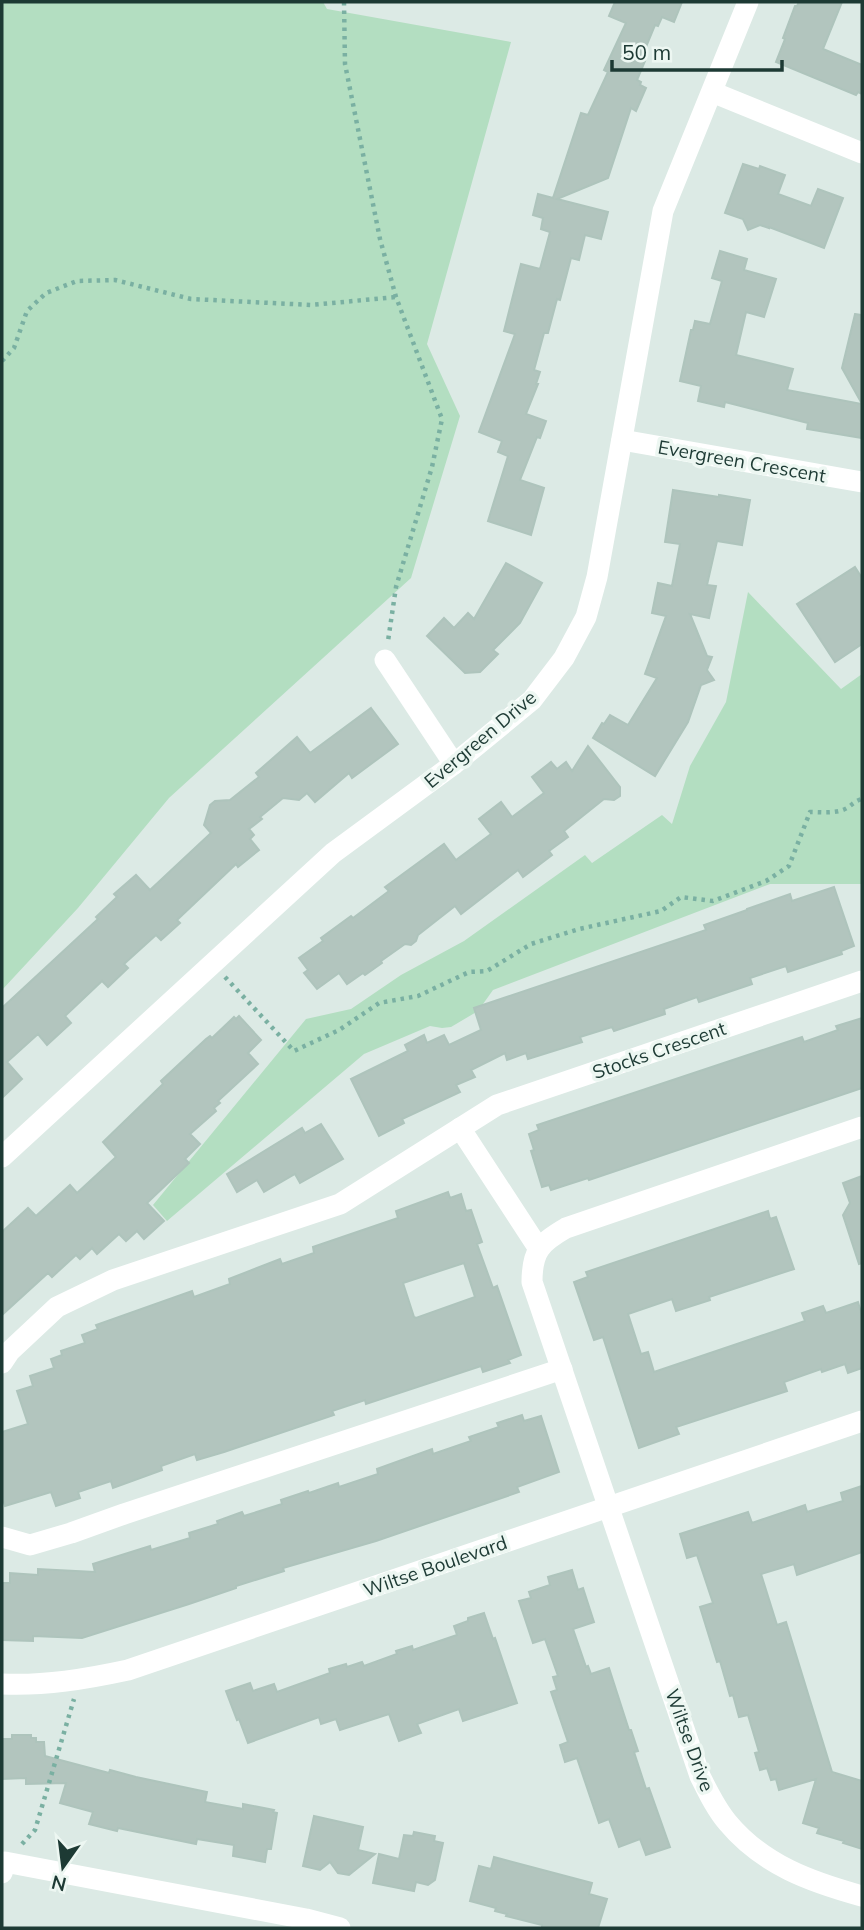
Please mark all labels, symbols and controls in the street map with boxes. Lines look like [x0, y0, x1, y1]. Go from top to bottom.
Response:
scale bar [612, 28, 782, 72]
text: 50 m [622, 39, 671, 65]
street label: Evergreen Crescent [656, 434, 828, 488]
street label: Evergreen Drive [419, 685, 541, 793]
street label: Stocks Crescent [589, 1016, 729, 1084]
street label: Wiltse Boulevard [360, 1530, 510, 1602]
street label: Wiltse Drive [660, 1685, 720, 1795]
north arrow [28, 1832, 98, 1902]
text: N [49, 1870, 69, 1897]

